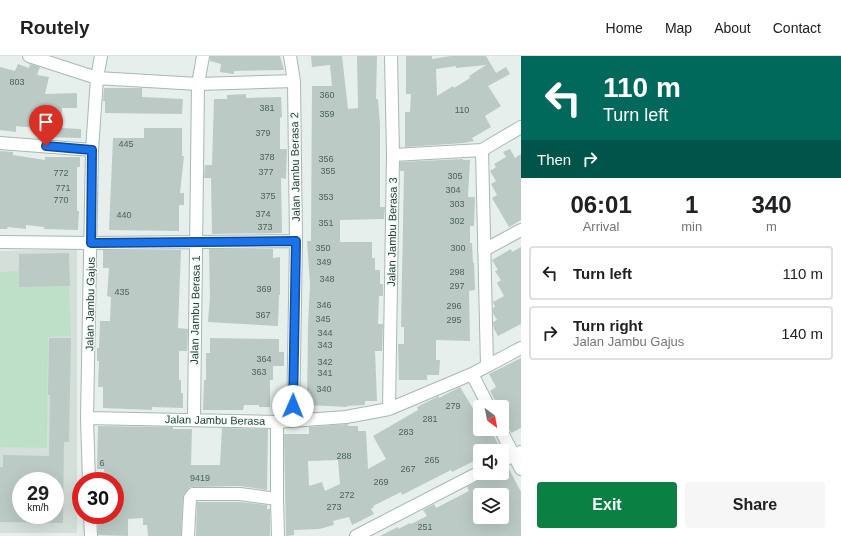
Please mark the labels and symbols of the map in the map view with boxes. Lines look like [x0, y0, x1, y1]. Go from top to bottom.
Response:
house number: 803 [9, 77, 25, 87]
house number: 360 [319, 90, 335, 100]
house number: 381 [259, 103, 275, 113]
pin [29, 105, 63, 146]
house number: 110 [455, 105, 469, 115]
house number: 359 [319, 109, 335, 119]
street label: Jalan Jambu Berasa 2 [288, 112, 302, 222]
house number: 379 [255, 128, 271, 138]
house number: 445 [118, 139, 134, 149]
house number: 378 [259, 152, 275, 162]
house number: 356 [318, 154, 334, 164]
house number: 355 [320, 166, 336, 176]
house number: 377 [258, 167, 274, 177]
house number: 772 [53, 168, 69, 178]
house number: 305 [447, 171, 463, 181]
street label: Jalan Jambu Berasa 3 [385, 177, 399, 287]
house number: 771 [55, 183, 71, 193]
house number: 304 [445, 185, 461, 195]
house number: 375 [260, 191, 276, 201]
house number: 353 [318, 192, 334, 202]
house number: 770 [53, 195, 69, 205]
house number: 303 [449, 199, 465, 209]
house number: 374 [255, 209, 271, 219]
house number: 440 [116, 210, 132, 220]
house number: 302 [449, 216, 465, 226]
house number: 351 [318, 218, 334, 228]
house number: 373 [257, 222, 273, 232]
house number: 350 [315, 243, 331, 253]
house number: 300 [450, 243, 466, 253]
street label: Jalan Jambu Berasa 1 [188, 255, 202, 365]
street label: Jalan Jambu Gajus [83, 256, 97, 351]
house number: 349 [316, 257, 332, 267]
house number: 298 [449, 267, 465, 277]
house number: 348 [319, 274, 335, 284]
house number: 297 [449, 281, 465, 291]
house number: 369 [256, 284, 272, 294]
house number: 435 [114, 287, 130, 297]
house number: 346 [316, 300, 332, 310]
house number: 296 [446, 301, 462, 311]
house number: 367 [255, 310, 271, 320]
house number: 345 [315, 314, 331, 324]
house number: 295 [446, 315, 462, 325]
house number: 344 [317, 328, 333, 338]
house number: 343 [317, 340, 333, 350]
house number: 364 [256, 354, 272, 364]
house number: 342 [317, 357, 333, 367]
house number: 363 [251, 367, 267, 377]
house number: 341 [317, 368, 333, 378]
house number: 340 [316, 384, 332, 394]
position arrow [272, 385, 314, 427]
north arrow [473, 400, 509, 436]
house number: 279 [445, 401, 461, 411]
street label: Jalan Jambu Berasa [165, 413, 266, 427]
house number: 281 [422, 414, 438, 424]
house number: 283 [398, 427, 414, 437]
house number: 288 [336, 451, 352, 461]
house number: 265 [424, 455, 440, 465]
house number: 6 [99, 458, 105, 468]
house number: 267 [400, 464, 416, 474]
speed limit sign: 30 [72, 472, 124, 524]
house number: 9419 [190, 473, 210, 483]
house number: 269 [373, 477, 389, 487]
house number: 272 [339, 490, 355, 500]
house number: 273 [326, 502, 342, 512]
house number: 251 [417, 522, 433, 532]

